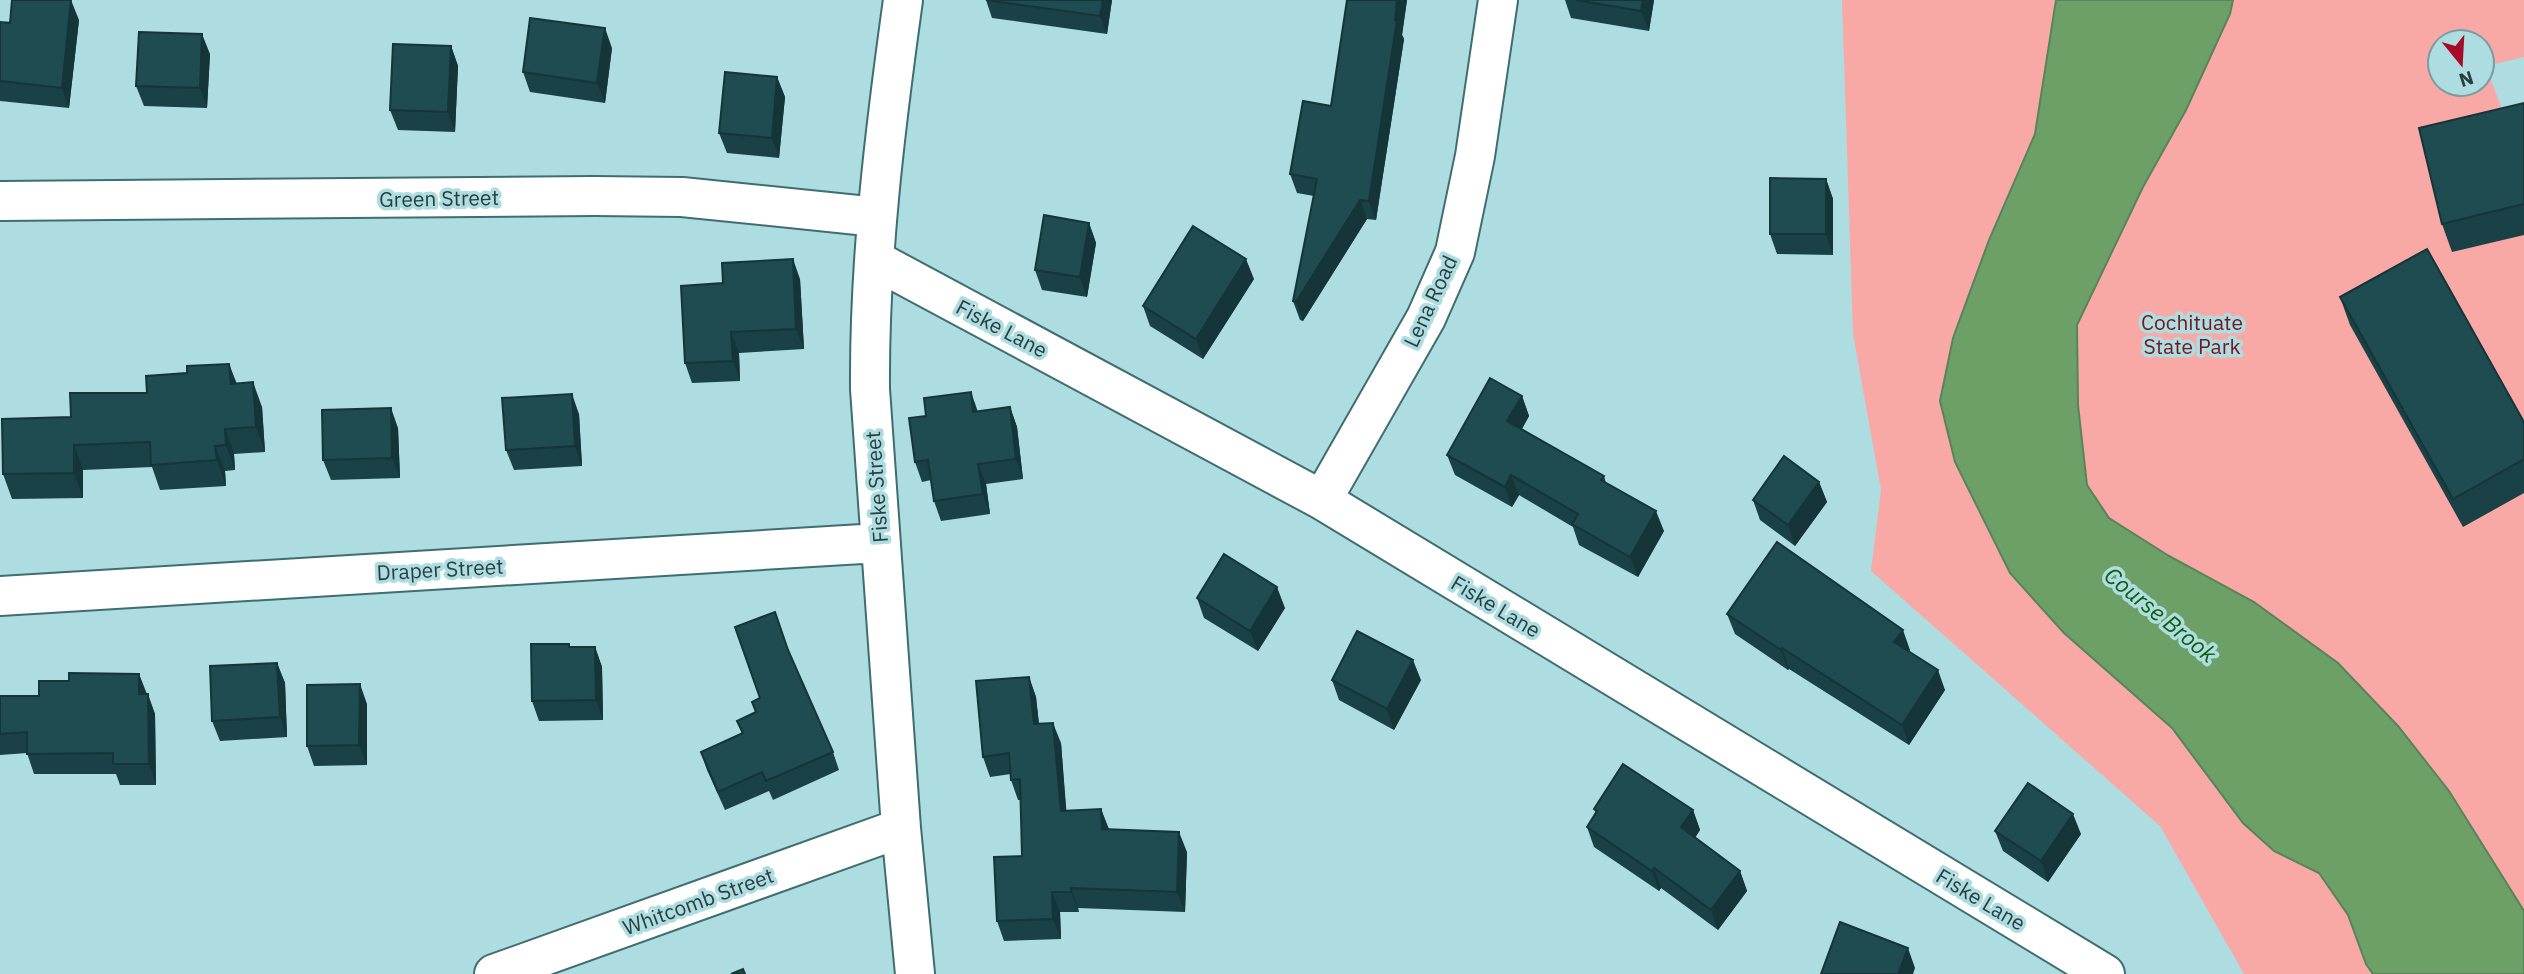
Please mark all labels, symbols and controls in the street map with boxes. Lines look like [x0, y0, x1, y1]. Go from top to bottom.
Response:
north arrow [2426, 28, 2496, 98]
text: N [2456, 66, 2477, 93]
street label: Green Street [379, 183, 499, 213]
street label: Lena Road [1397, 251, 1463, 351]
street label: Fiske Lane [951, 292, 1053, 364]
park label: Cochituate State Park [2141, 308, 2243, 360]
street label: Fiske Street [858, 430, 894, 544]
street label: Draper Street [376, 552, 504, 586]
water label: Course Brook [2099, 560, 2224, 669]
street label: Fiske Lane [1446, 568, 1546, 644]
street label: Whitcomb Street [619, 861, 777, 941]
street label: Fiske Lane [1931, 861, 2031, 937]

